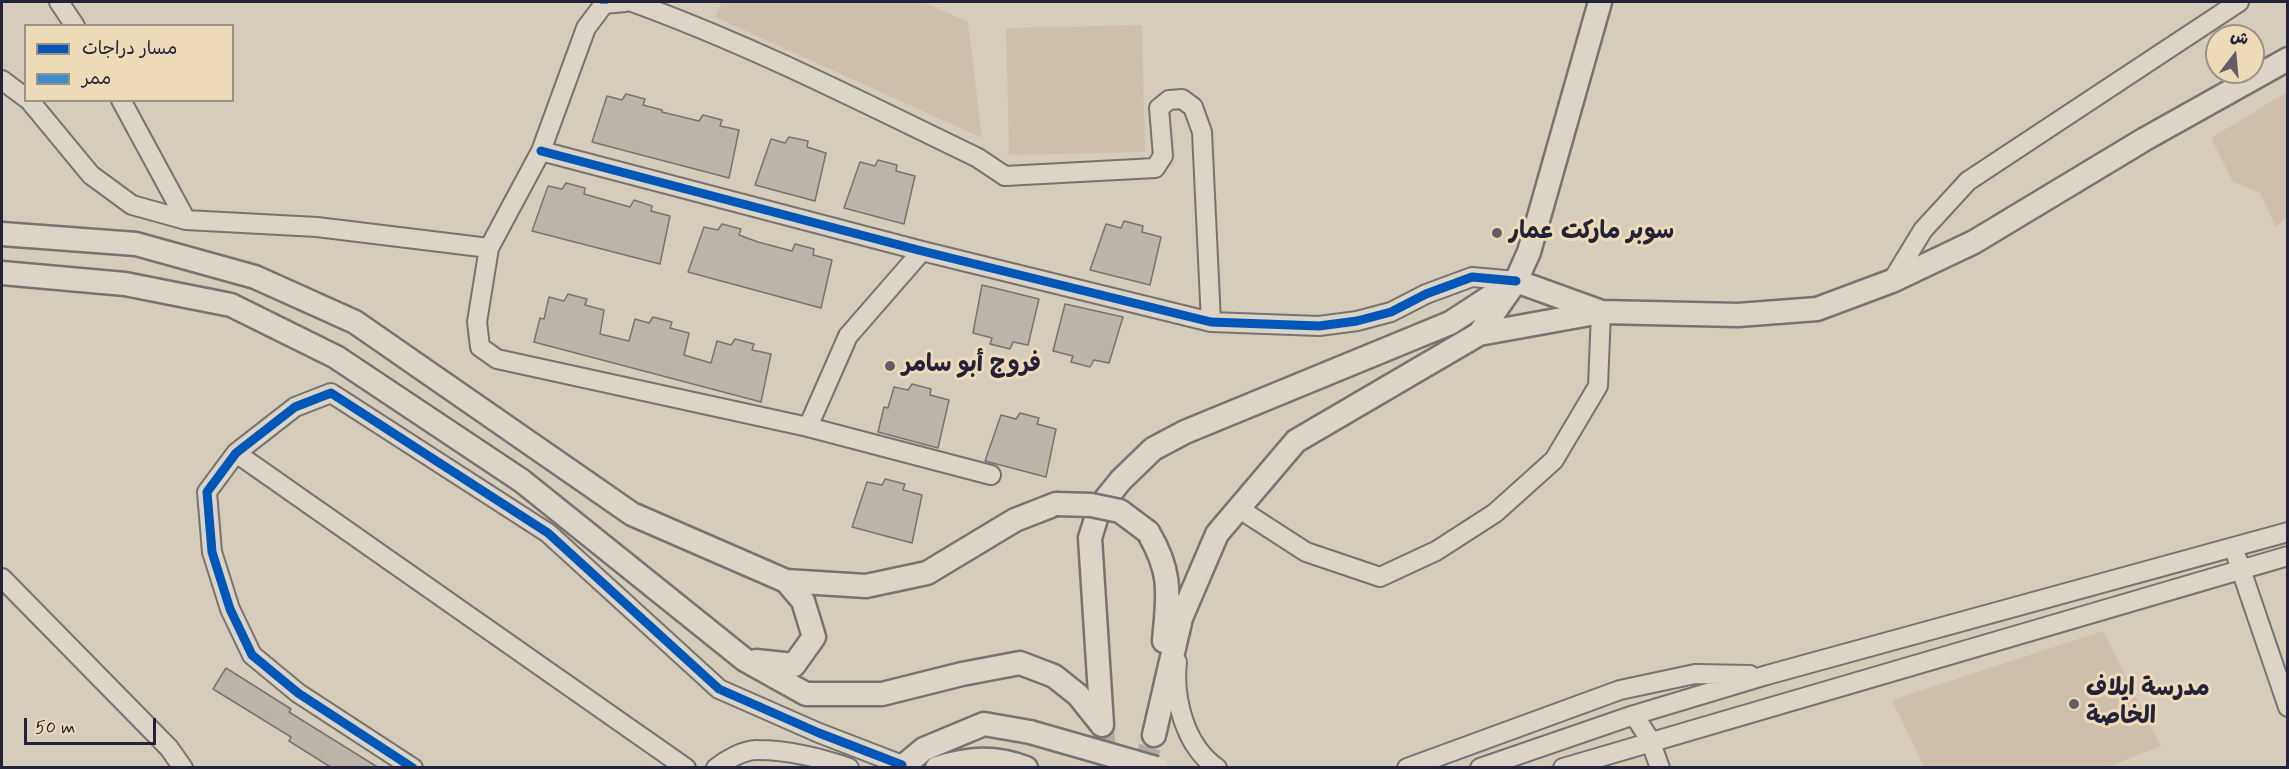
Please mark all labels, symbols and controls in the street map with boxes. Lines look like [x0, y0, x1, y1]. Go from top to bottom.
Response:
legend [24, 24, 234, 102]
north arrow [2205, 24, 2265, 84]
text: ش [2228, 26, 2251, 51]
text: مسار دراجات [82, 37, 177, 61]
text: ممر [82, 67, 111, 91]
place label: سوبر ماركت عمار [1509, 219, 1674, 247]
marker: سوبر ماركت عمار [1490, 226, 1504, 240]
place label: فروج أبو سامر [902, 352, 1041, 380]
marker: فروج أبو سامر [883, 359, 897, 373]
place label: مدرسة ايلاف الخاصة [2086, 676, 2210, 732]
marker: مدرسة ايلاف الخاصة [2067, 697, 2081, 711]
scale bar [27, 706, 159, 744]
text: 50 m [35, 716, 75, 740]

